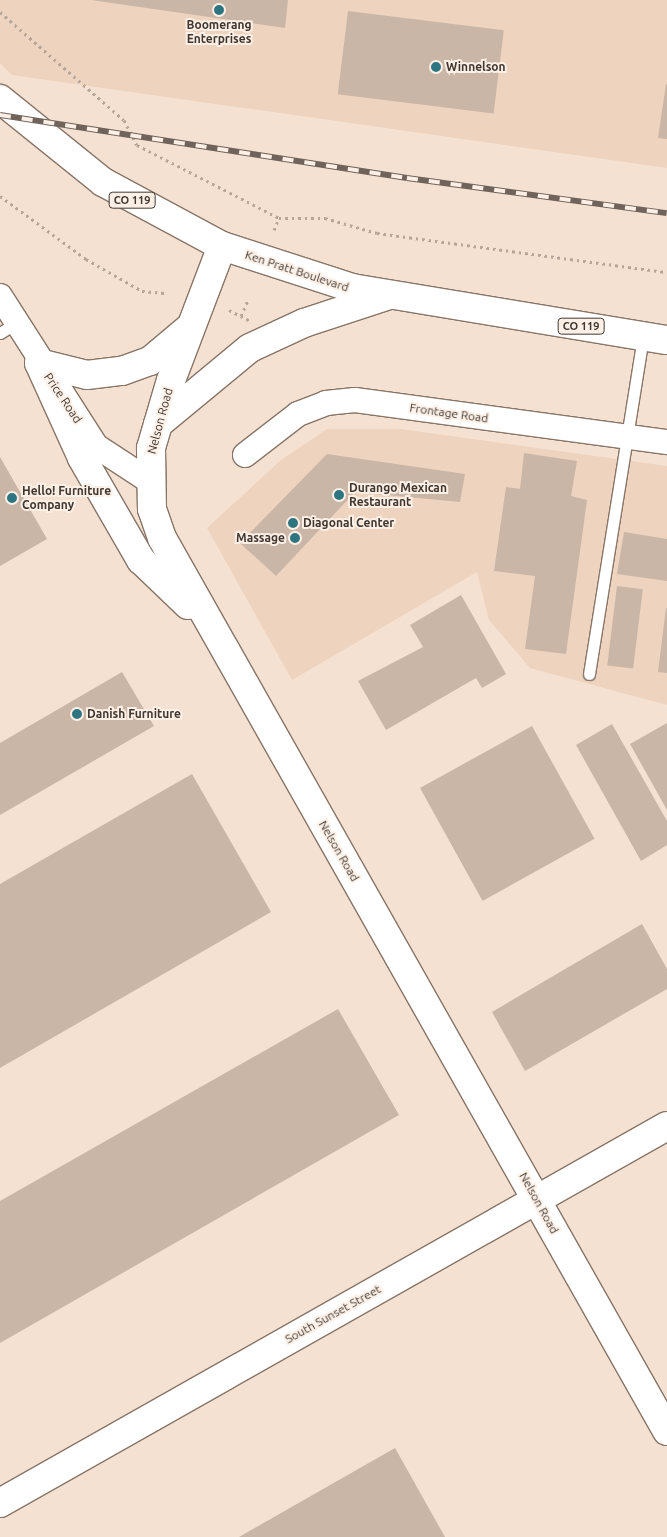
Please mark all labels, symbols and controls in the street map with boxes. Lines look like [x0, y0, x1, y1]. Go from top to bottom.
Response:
marker: Boomerang Enterprises [213, 4, 225, 16]
place label: Boomerang Enterprises [186, 18, 252, 46]
place label: Winnelson [446, 60, 506, 74]
marker: Winnelson [430, 61, 442, 73]
road number: CO 119 [108, 192, 156, 208]
street label: Ken Pratt Boulevard [243, 247, 351, 295]
road number: CO 119 [557, 318, 605, 334]
street label: Price Road [41, 370, 85, 426]
street label: Nelson Road [144, 386, 176, 456]
street label: Frontage Road [409, 400, 489, 426]
place label: Durango Mexican Restaurant [349, 481, 447, 509]
place label: Hello! Furniture Company [22, 484, 111, 512]
marker: Durango Mexican Restaurant [333, 489, 345, 501]
marker: Hello! Furniture Company [6, 492, 18, 504]
place label: Diagonal Center [303, 516, 394, 530]
marker: Diagonal Center [287, 517, 299, 529]
place label: Massage [236, 531, 285, 545]
marker: Massage [289, 532, 301, 544]
place label: Danish Furniture [87, 707, 181, 721]
marker: Danish Furniture [71, 708, 83, 720]
street label: Nelson Road [316, 818, 362, 884]
street label: Nelson Road [516, 1170, 562, 1236]
street label: South Sunset Street [283, 1282, 383, 1346]

